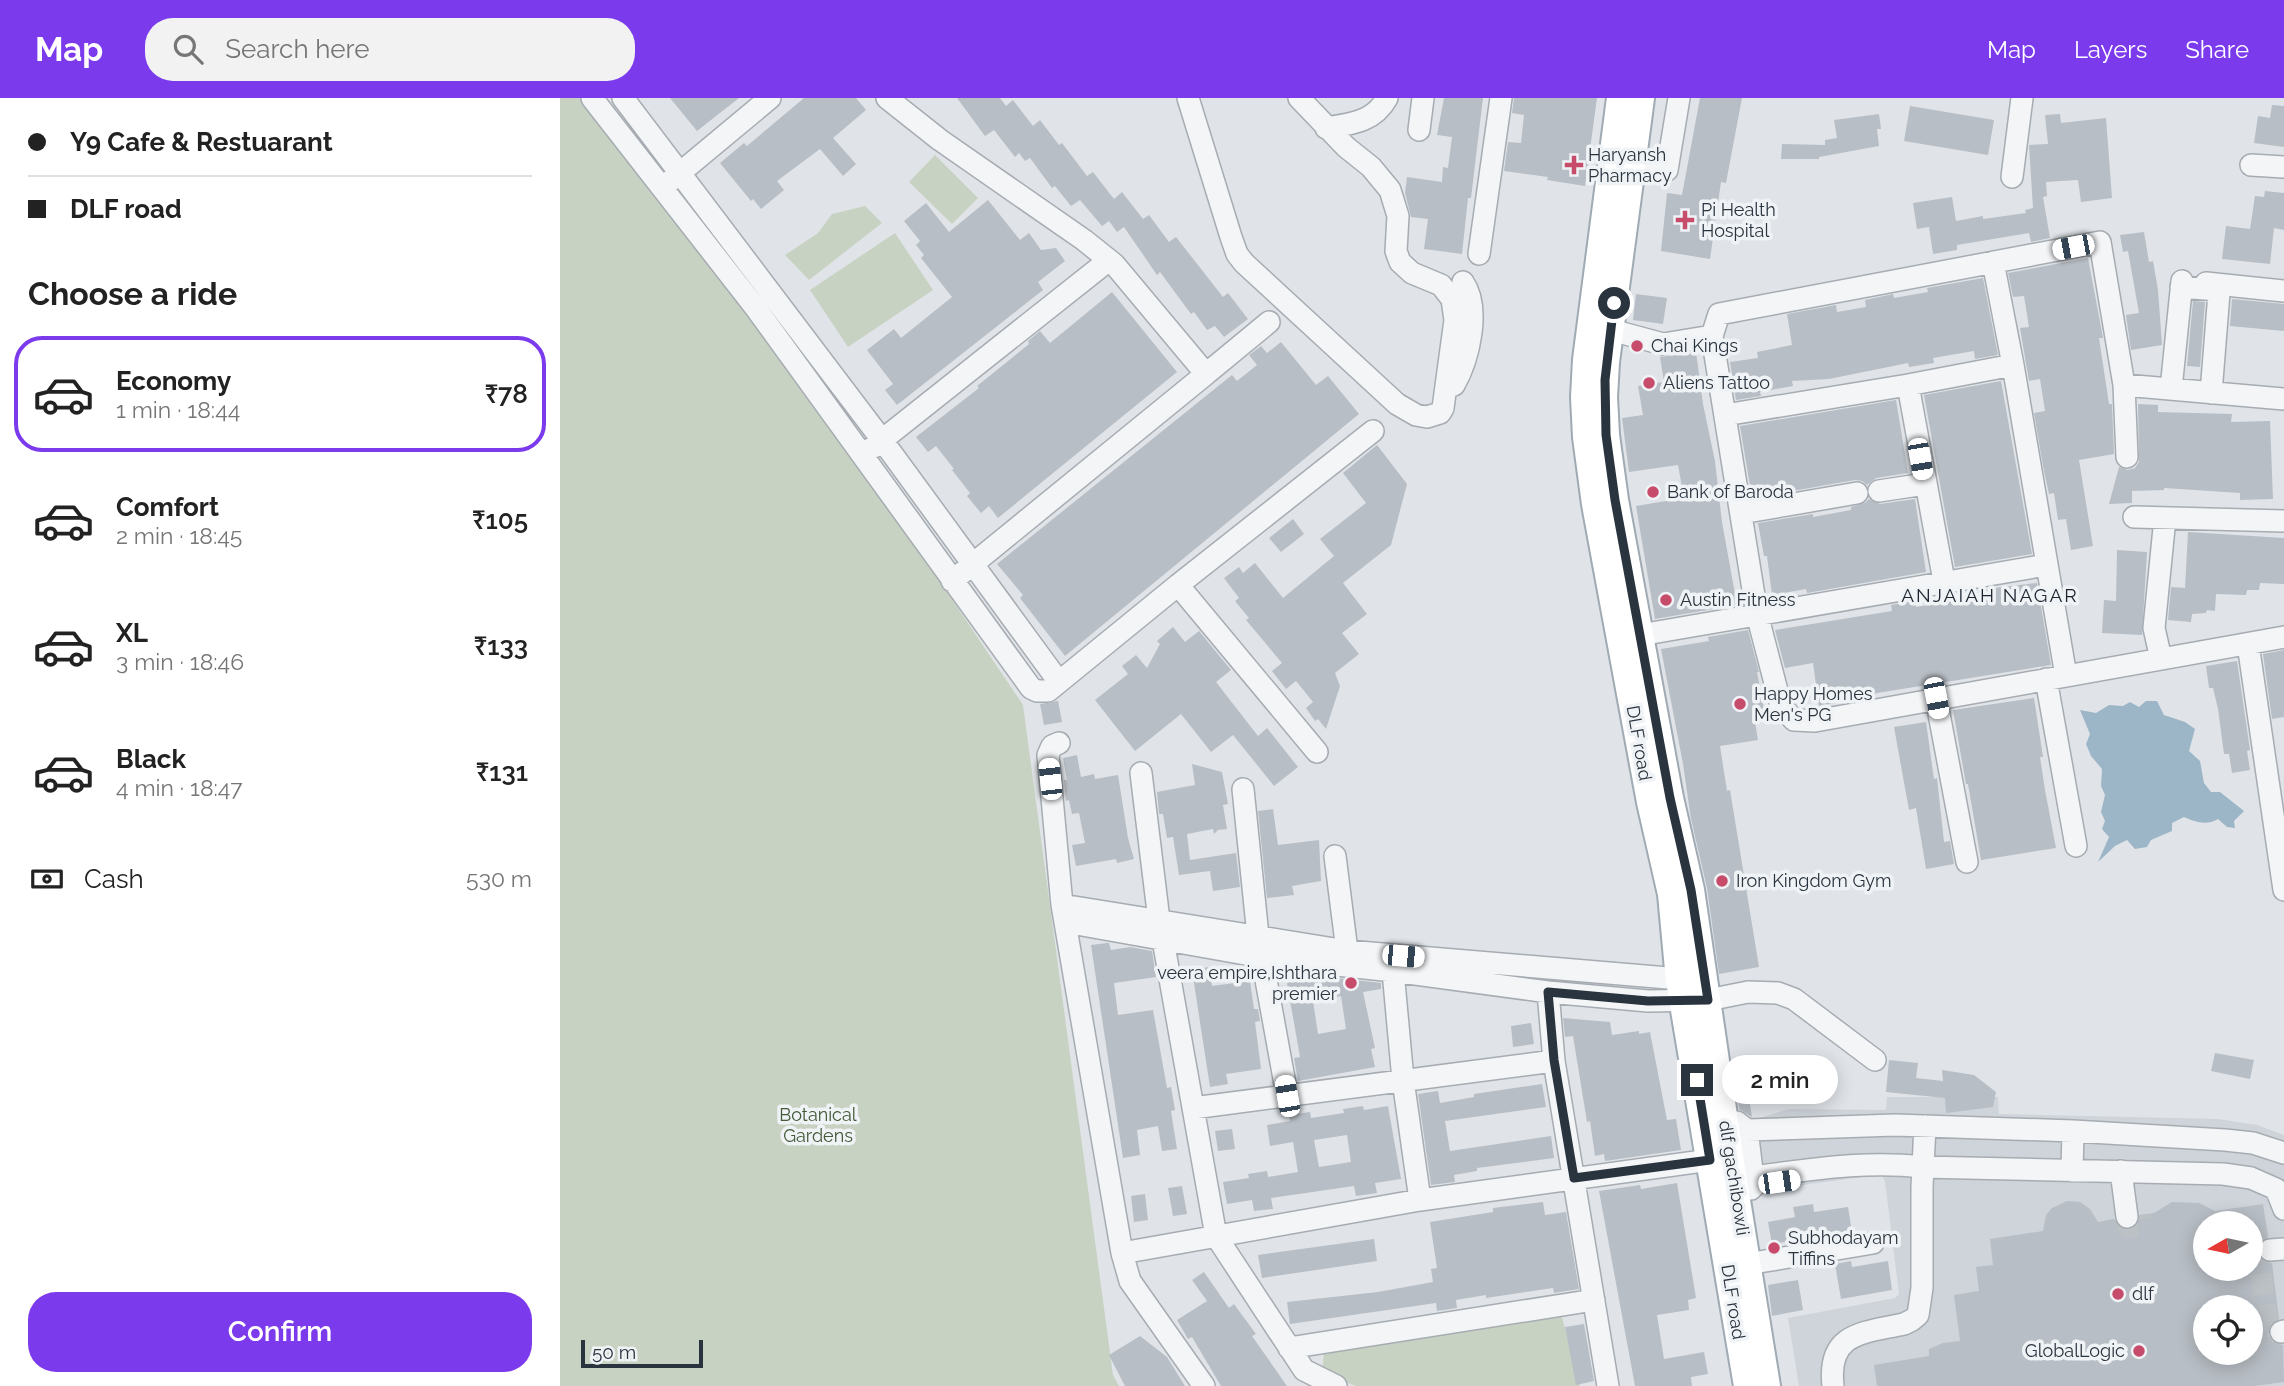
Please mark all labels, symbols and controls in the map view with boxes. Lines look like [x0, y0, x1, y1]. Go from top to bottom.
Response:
search box [145, 18, 635, 81]
text: Map [35, 30, 103, 69]
icon: search [169, 30, 207, 68]
text: Search here [225, 34, 370, 64]
text: Map [1987, 35, 2036, 64]
text: Layers [2074, 35, 2147, 64]
text: Share [2185, 35, 2249, 64]
text: Y9 Cafe & Restuarant [70, 127, 333, 157]
place label: Haryansh Pharmacy [1588, 144, 1672, 186]
marker: Haryansh Pharmacy [1566, 157, 1582, 173]
text: DLF road [70, 194, 182, 224]
place label: Pi Health Hospital [1701, 199, 1776, 241]
marker: Pi Health Hospital [1675, 210, 1695, 230]
car [2051, 233, 2096, 261]
text: Choose a ride [28, 275, 237, 312]
route start [1598, 287, 1630, 319]
place label: Chai Kings [1651, 335, 1738, 356]
marker: Chai Kings [1629, 338, 1645, 354]
icon: car [32, 363, 95, 426]
text: Economy [116, 366, 231, 396]
place label: Aliens Tattoo [1663, 372, 1770, 393]
marker: Aliens Tattoo [1641, 375, 1657, 391]
text: ₹78 [485, 379, 528, 409]
text: 1 min · 18:44 [116, 396, 240, 423]
car [1907, 436, 1934, 482]
place label: Bank of Baroda [1667, 481, 1794, 502]
marker: Bank of Baroda [1645, 484, 1661, 500]
icon: car [32, 489, 95, 552]
text: Comfort [116, 492, 219, 522]
text: ₹105 [472, 505, 528, 535]
text: 2 min · 18:45 [116, 522, 242, 549]
district label: ANJAIAH NAGAR [1901, 584, 2079, 606]
place label: Austin Fitness [1680, 589, 1796, 610]
marker: Austin Fitness [1658, 592, 1674, 608]
icon: car [32, 615, 95, 678]
text: XL [116, 618, 148, 648]
text: ₹133 [474, 631, 528, 661]
text: 3 min · 18:46 [116, 648, 244, 675]
car [1922, 675, 1951, 721]
place label: Happy Homes Men's PG [1754, 683, 1873, 725]
marker: Happy Homes Men's PG [1732, 696, 1748, 712]
street label: DLF road [1623, 704, 1656, 782]
icon: car [32, 741, 95, 804]
text: Black [116, 744, 186, 774]
text: ₹131 [476, 757, 528, 787]
car [1038, 757, 1063, 801]
text: 4 min · 18:47 [116, 774, 243, 801]
icon: cash [28, 860, 66, 898]
text: Cash [84, 864, 144, 894]
text: 530 m [466, 865, 532, 892]
place label: Iron Kingdom Gym [1736, 870, 1891, 891]
marker: Iron Kingdom Gym [1714, 873, 1730, 889]
car [1382, 944, 1425, 968]
place label: veera empire,Ishthara premier [1157, 962, 1338, 1004]
marker: veera empire,Ishthara premier [1343, 975, 1359, 991]
callout: 2 min [1722, 1056, 1837, 1104]
route end [1681, 1064, 1713, 1096]
text: 2 min [1751, 1066, 1809, 1093]
car [1274, 1073, 1301, 1119]
park label: Botanical Gardens [779, 1104, 857, 1146]
street label: dlf gachibowli [1715, 1119, 1754, 1237]
car [1757, 1169, 1802, 1195]
north arrow [2193, 1211, 2263, 1281]
map controls [2193, 1211, 2263, 1365]
place label: Subhodayam Tiffins [1788, 1227, 1899, 1269]
marker: Subhodayam Tiffins [1766, 1240, 1782, 1256]
street label: DLF road [1717, 1263, 1750, 1341]
place label: dlf [2132, 1283, 2155, 1304]
marker: dlf [2110, 1286, 2126, 1302]
button: Confirm [28, 1292, 532, 1372]
button: locate [2193, 1295, 2263, 1365]
scale bar [581, 1337, 704, 1369]
place label: GlobalLogic [2025, 1340, 2125, 1361]
text: 50 m [592, 1341, 636, 1363]
marker: GlobalLogic [2131, 1343, 2147, 1359]

